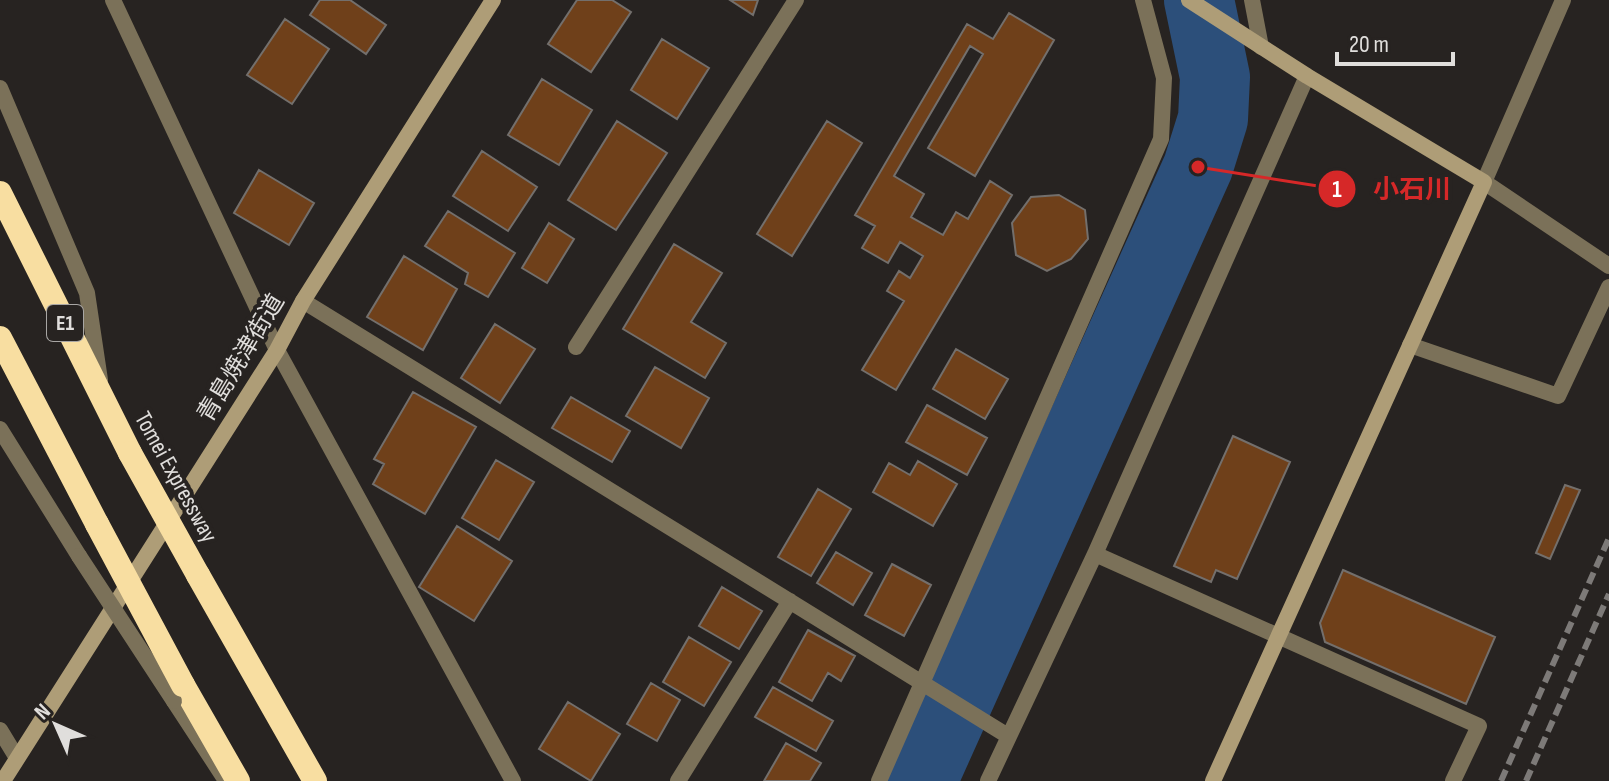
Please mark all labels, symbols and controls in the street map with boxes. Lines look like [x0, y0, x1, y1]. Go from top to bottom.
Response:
scale bar [1337, 16, 1453, 66]
text: 20 m [1349, 30, 1389, 59]
callout: 小石川 [1317, 164, 1467, 214]
text: 1 [1332, 175, 1342, 204]
text: 小石川 [1373, 175, 1451, 206]
street label: 青島焼津街道 [191, 289, 291, 427]
road number: E1 [47, 305, 83, 341]
street label: Tomei Expressway [128, 407, 224, 547]
north arrow [16, 685, 96, 765]
text: N [29, 698, 57, 726]

